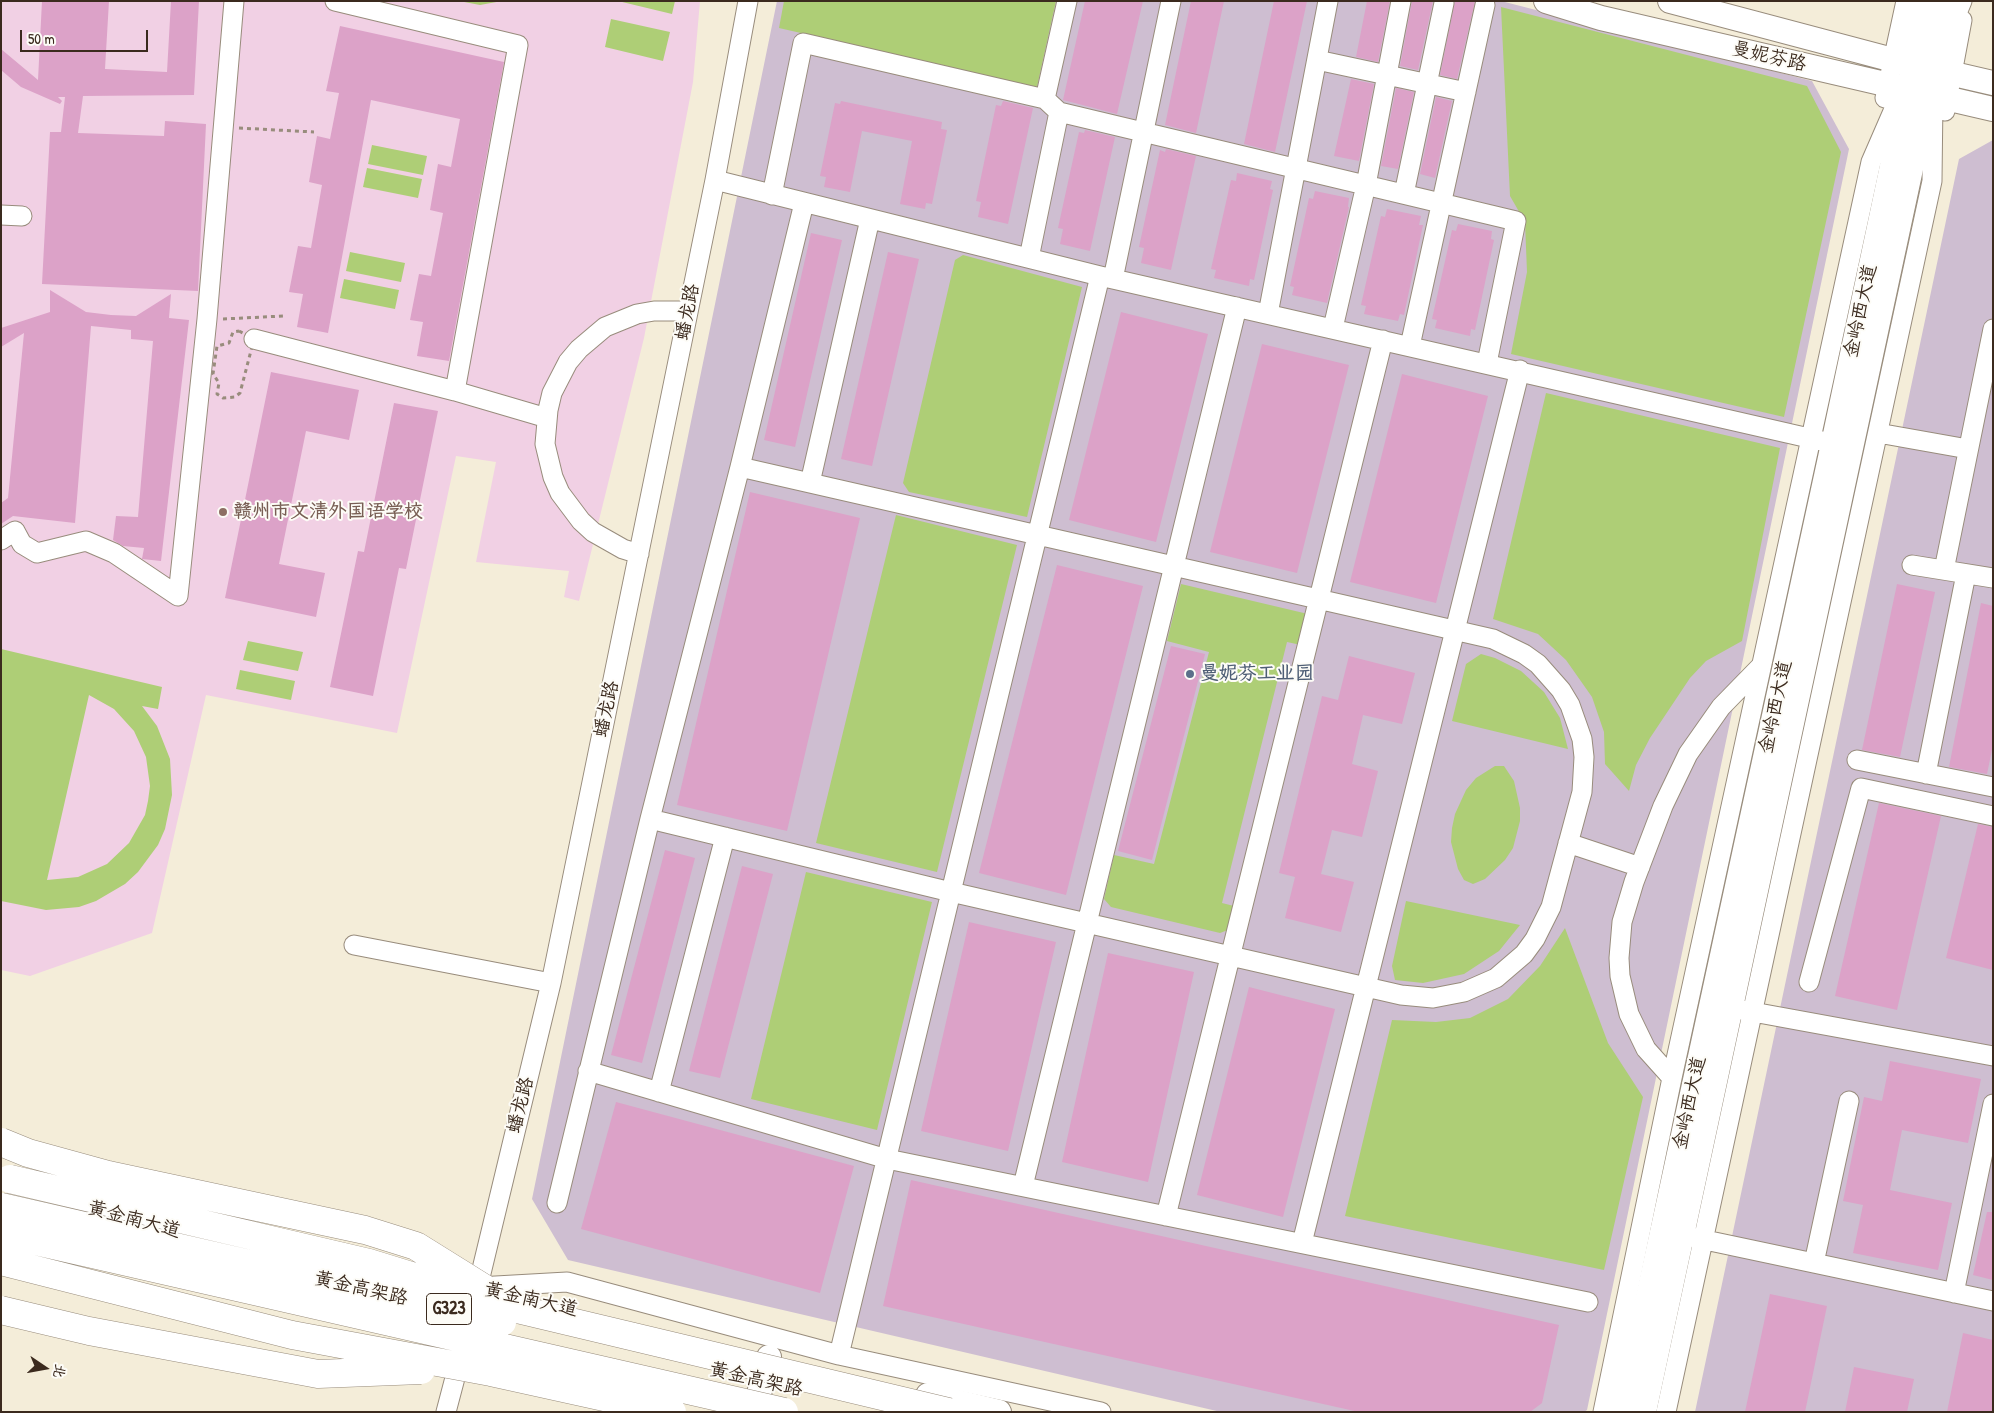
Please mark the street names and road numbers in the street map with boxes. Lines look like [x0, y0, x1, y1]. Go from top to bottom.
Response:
street label: 曼妮芬路 [1729, 37, 1809, 77]
street label: 金岭西大道 [1840, 262, 1882, 360]
street label: 蟠龙路 [671, 282, 705, 342]
street label: 金岭西大道 [1755, 658, 1797, 756]
street label: 蟠龙路 [590, 679, 624, 739]
street label: 金岭西大道 [1669, 1054, 1711, 1152]
street label: 蟠龙路 [503, 1075, 539, 1135]
street label: 黄金南大道 [85, 1197, 183, 1243]
street label: 黄金高架路 [312, 1267, 410, 1311]
street label: 黄金南大道 [482, 1278, 580, 1322]
road number: G323 [426, 1294, 472, 1325]
street label: 黄金高架路 [707, 1358, 805, 1402]

